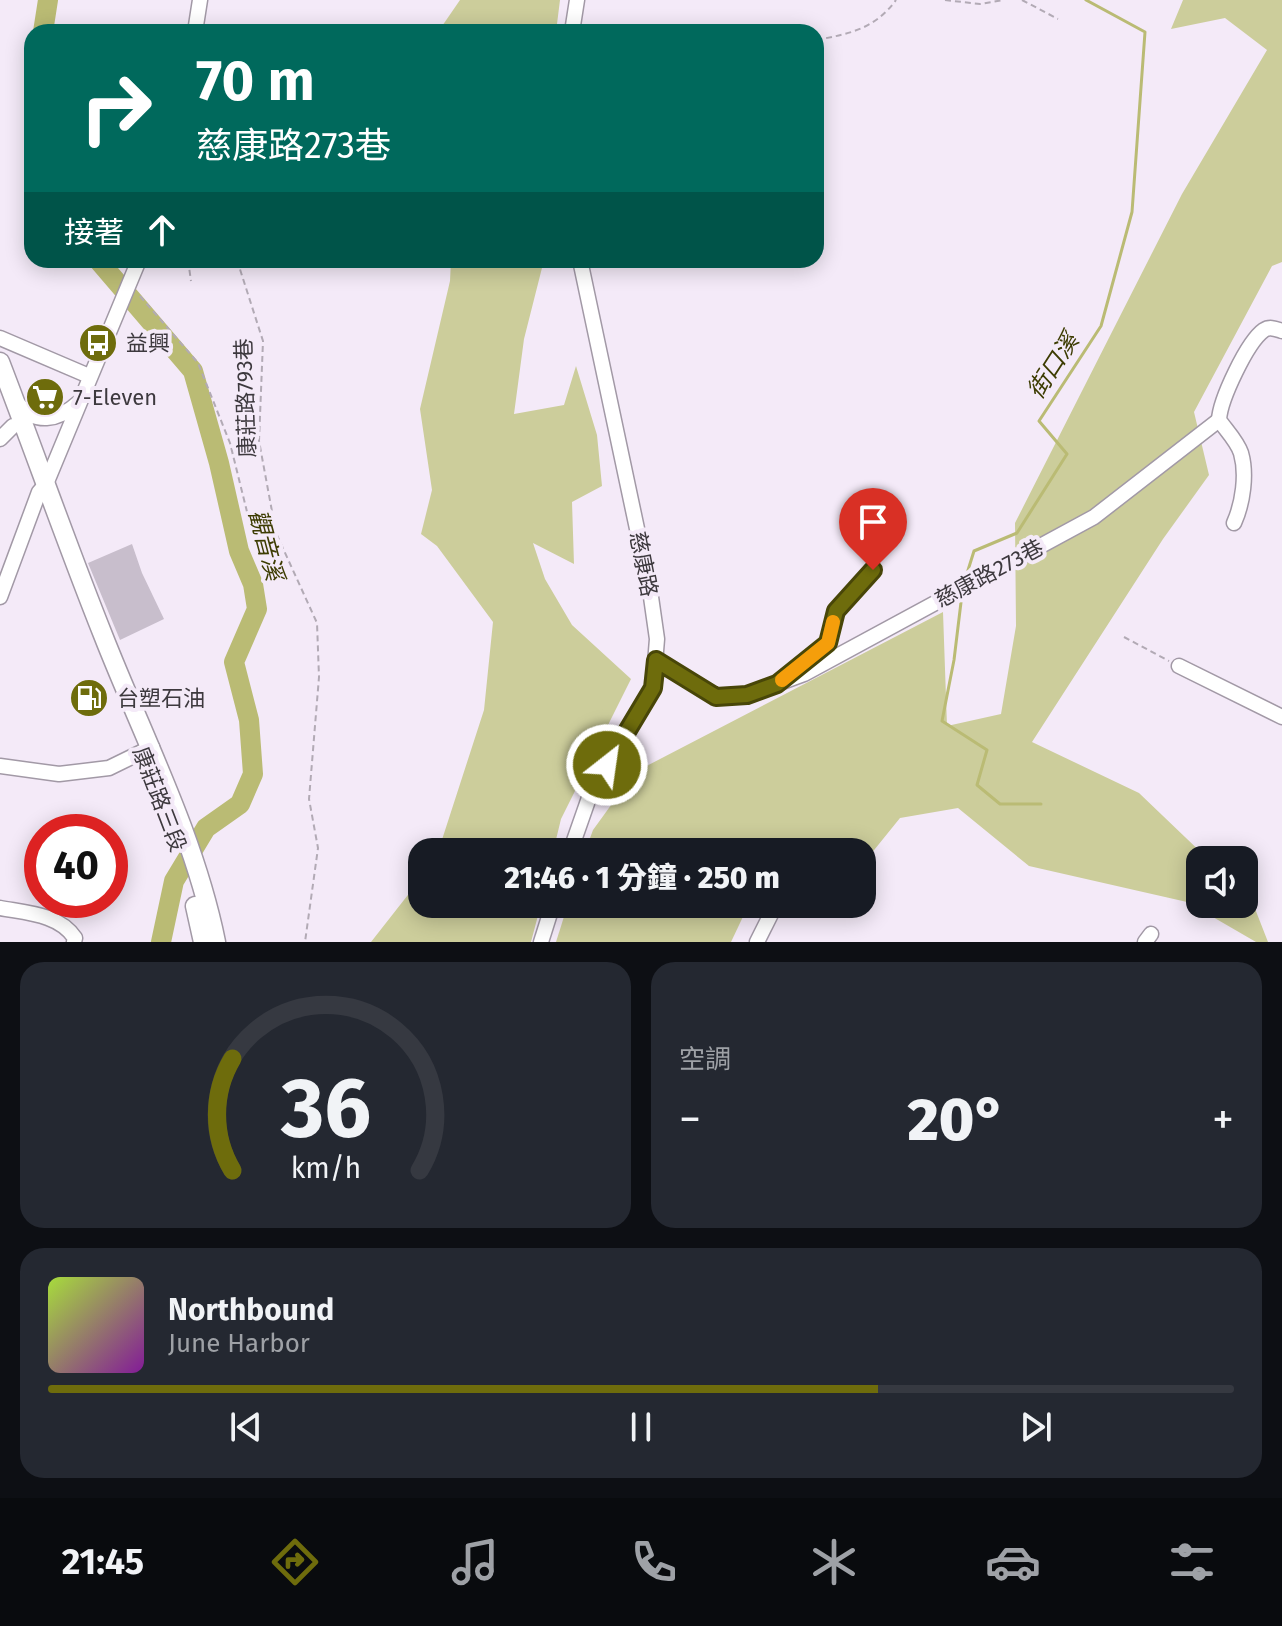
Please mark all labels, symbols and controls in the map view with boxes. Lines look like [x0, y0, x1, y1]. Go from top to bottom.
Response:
text: 70 m [196, 48, 315, 115]
icon: right [64, 56, 168, 160]
text: 慈康路273巷 [196, 124, 391, 168]
icon: ahead [140, 208, 184, 252]
text: 接著 [64, 215, 124, 251]
bus stop icon: 益興 [77, 322, 119, 364]
water label: 街口溪 [1022, 326, 1086, 404]
place label: 益興 [126, 330, 170, 357]
street label: 康莊路793巷 [230, 338, 261, 458]
supermarket icon: 7-Eleven [24, 376, 66, 418]
place label: 7-Eleven [73, 384, 157, 411]
pin [839, 488, 907, 570]
icon: arrive [851, 500, 895, 544]
water label: 觀音溪 [243, 507, 290, 586]
street label: 慈康路 [624, 529, 663, 599]
street label: 慈康路273巷 [930, 534, 1048, 613]
fuel station icon: 台塑石油 [68, 677, 110, 719]
place label: 台塑石油 [117, 685, 205, 712]
position arrow [565, 723, 649, 807]
street label: 康莊路三段 [127, 743, 192, 855]
speed limit sign: 40 [24, 814, 128, 918]
map controls [1186, 846, 1258, 918]
button: sound [1186, 846, 1258, 918]
text: 21:46 · 1 分鐘 · 250 m [504, 860, 780, 896]
text: 空調 [679, 1044, 731, 1075]
text: 36 [279, 1059, 371, 1159]
text: 20° [907, 1084, 1006, 1156]
text: − [679, 1093, 701, 1146]
text: + [1212, 1093, 1234, 1146]
text: km/h [290, 1151, 361, 1186]
text: Northbound [168, 1292, 334, 1328]
text: June Harbor [168, 1328, 310, 1359]
icon: previous [224, 1405, 268, 1449]
icon: pause [619, 1405, 663, 1449]
icon: next [1014, 1405, 1058, 1449]
icon: directions [267, 1534, 323, 1590]
icon: music [447, 1534, 503, 1590]
icon: phone [626, 1534, 682, 1590]
icon: climate [806, 1534, 862, 1590]
icon: car [985, 1534, 1041, 1590]
icon: filters [1164, 1534, 1220, 1590]
text: 21:45 [62, 1540, 144, 1584]

